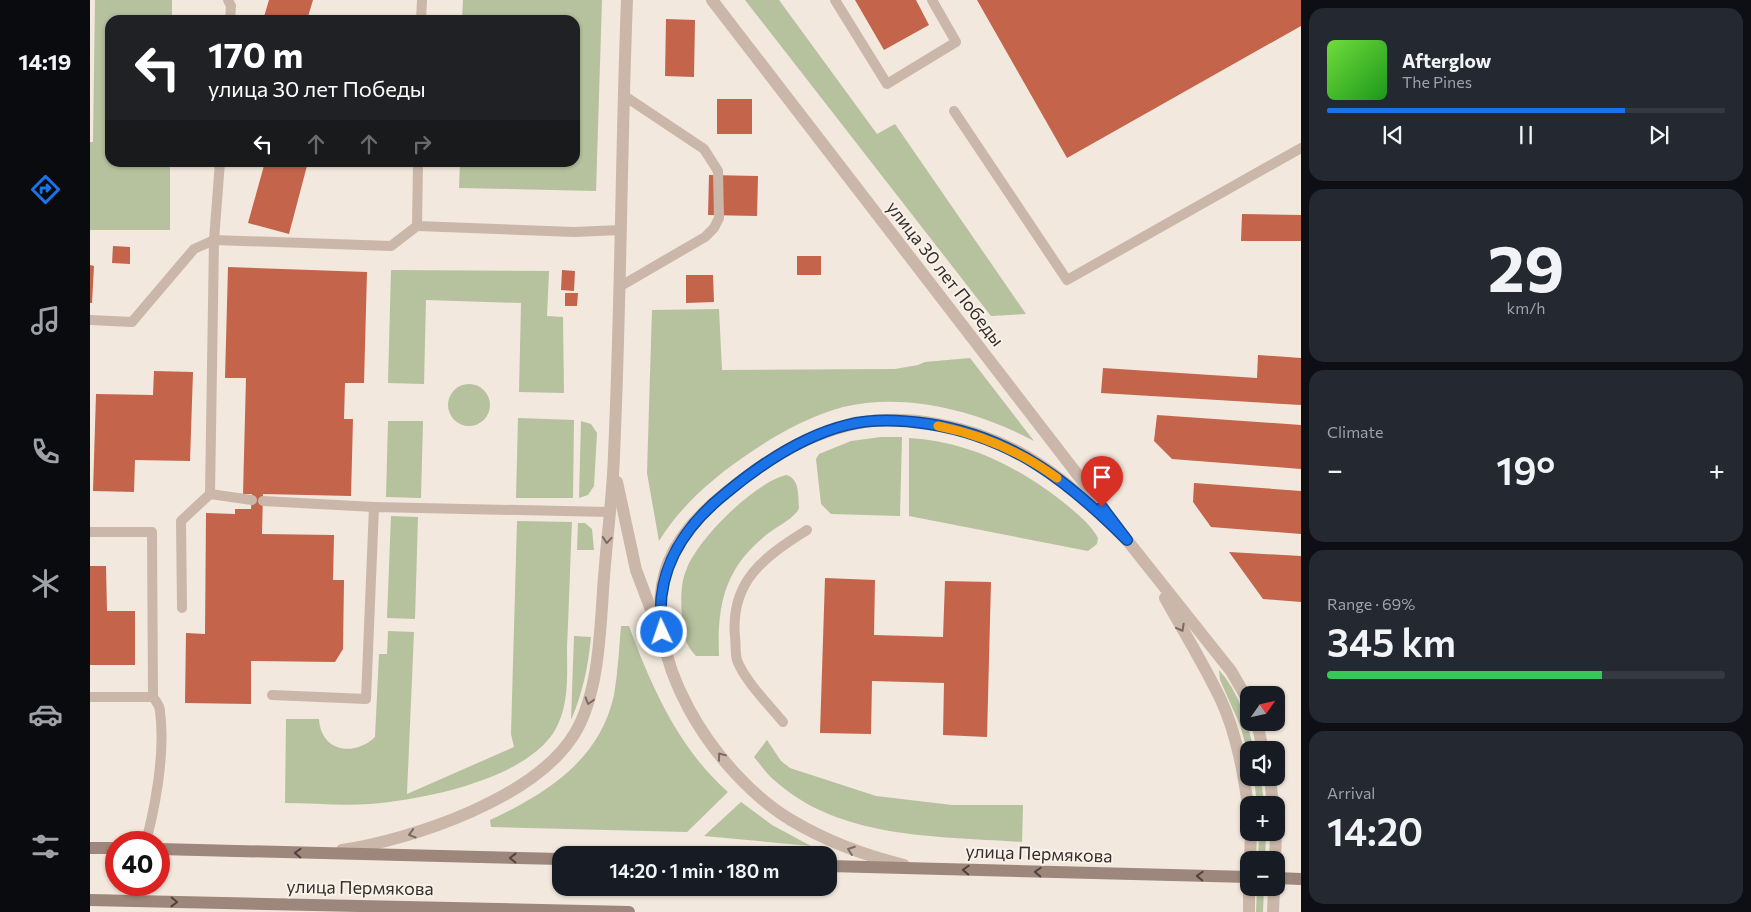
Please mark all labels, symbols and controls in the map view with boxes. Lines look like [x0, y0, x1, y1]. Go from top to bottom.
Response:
text: 170 m [208, 32, 303, 75]
icon: left [125, 35, 190, 100]
text: 14:19 [19, 48, 71, 75]
text: Afterglow [1402, 49, 1491, 72]
text: The Pines [1402, 72, 1472, 91]
text: улица 30 лет Победы [208, 75, 426, 102]
icon: previous [1379, 121, 1407, 149]
icon: pause [1512, 121, 1540, 149]
icon: next [1645, 121, 1673, 149]
icon: left [249, 130, 277, 158]
icon: ahead [302, 130, 330, 158]
icon: ahead [355, 130, 383, 158]
icon: right [408, 130, 436, 158]
icon: directions [28, 172, 63, 207]
street label: улица 30 лет Победы [882, 196, 1009, 350]
text: 29 [1488, 226, 1564, 305]
text: km/h [1507, 298, 1545, 317]
icon: music [28, 303, 63, 338]
text: Climate [1327, 422, 1383, 441]
icon: phone [28, 434, 63, 469]
text: 19° [1496, 446, 1555, 493]
text: − [1327, 452, 1343, 486]
text: + [1709, 452, 1725, 486]
pin [1081, 456, 1123, 507]
icon: arrive [1088, 463, 1116, 491]
one-way arrow [602, 537, 613, 545]
icon: climate [28, 566, 63, 601]
text: Range · 69% [1327, 594, 1415, 613]
position arrow [635, 605, 687, 657]
text: 345 km [1327, 618, 1456, 665]
one-way arrow [1175, 623, 1185, 632]
north arrow [1240, 686, 1285, 731]
map controls [1240, 686, 1285, 896]
icon: car [28, 697, 63, 732]
one-way arrow [584, 697, 594, 705]
button: sound [1240, 741, 1285, 786]
one-way arrow [718, 753, 726, 762]
text: Arrival [1327, 783, 1375, 802]
button: + [1240, 796, 1285, 841]
text: 14:20 [1327, 807, 1423, 854]
one-way arrow [409, 828, 417, 838]
icon: filters [28, 829, 63, 864]
speed limit sign: 40 [105, 831, 170, 896]
street label: улица Пермякова [965, 839, 1113, 867]
one-way arrow [847, 846, 855, 856]
one-way arrow [293, 848, 301, 858]
button: − [1240, 851, 1285, 896]
one-way arrow [508, 853, 516, 863]
text: 14:20 · 1 min · 180 m [610, 859, 779, 882]
one-way arrow [962, 864, 970, 875]
one-way arrow [1033, 866, 1041, 877]
one-way arrow [1196, 871, 1204, 881]
street label: улица Пермякова [286, 875, 434, 899]
one-way arrow [170, 896, 178, 907]

